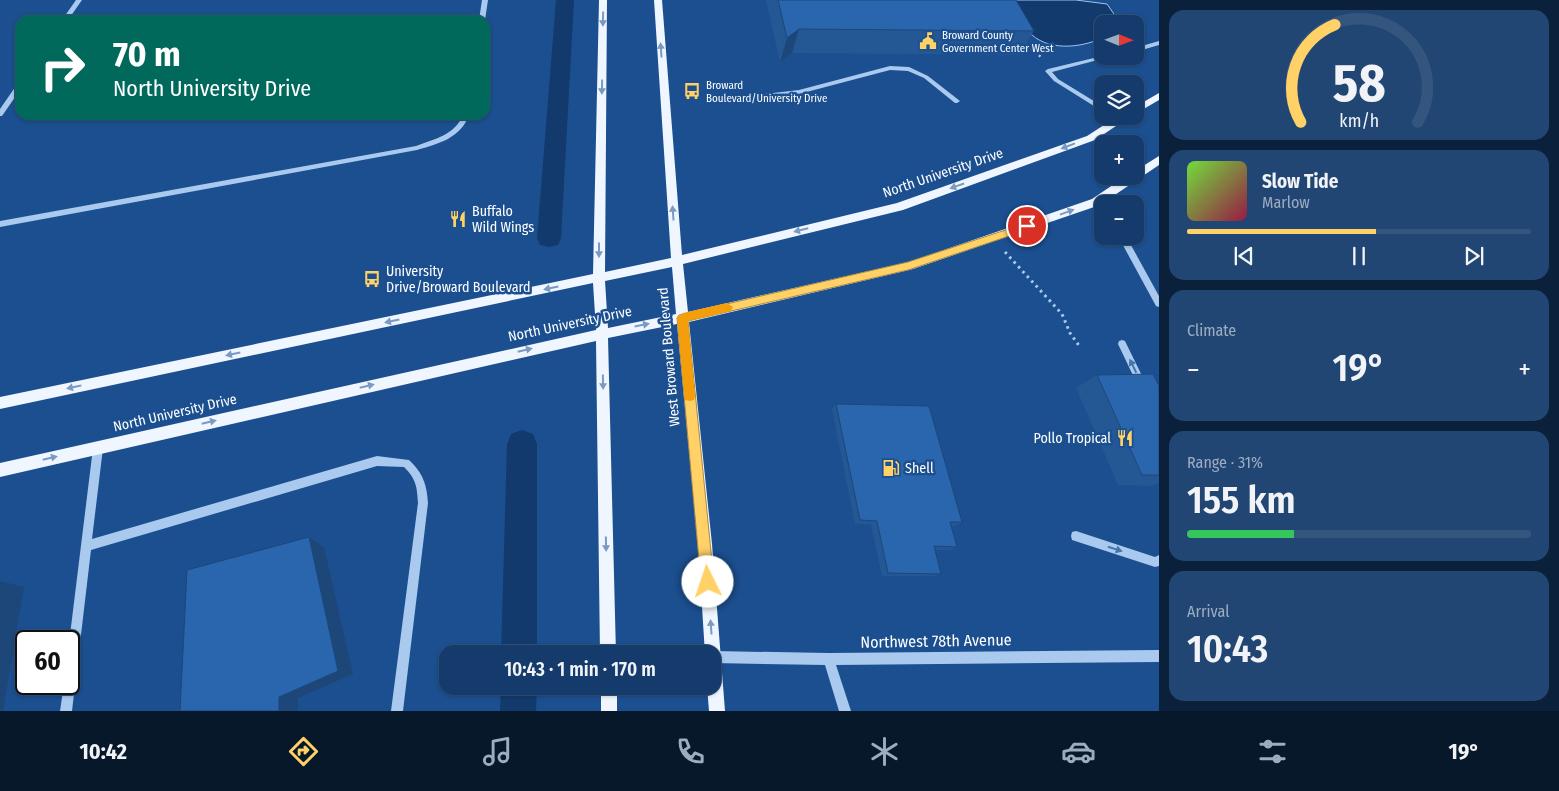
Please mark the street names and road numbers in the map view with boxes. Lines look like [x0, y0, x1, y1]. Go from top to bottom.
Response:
street label: North University Drive [881, 144, 1005, 202]
street label: West Broward Boulevard [654, 287, 684, 427]
street label: North University Drive [507, 303, 634, 345]
street label: North University Drive [112, 391, 238, 435]
street label: Northwest 78th Avenue [860, 630, 1012, 652]

